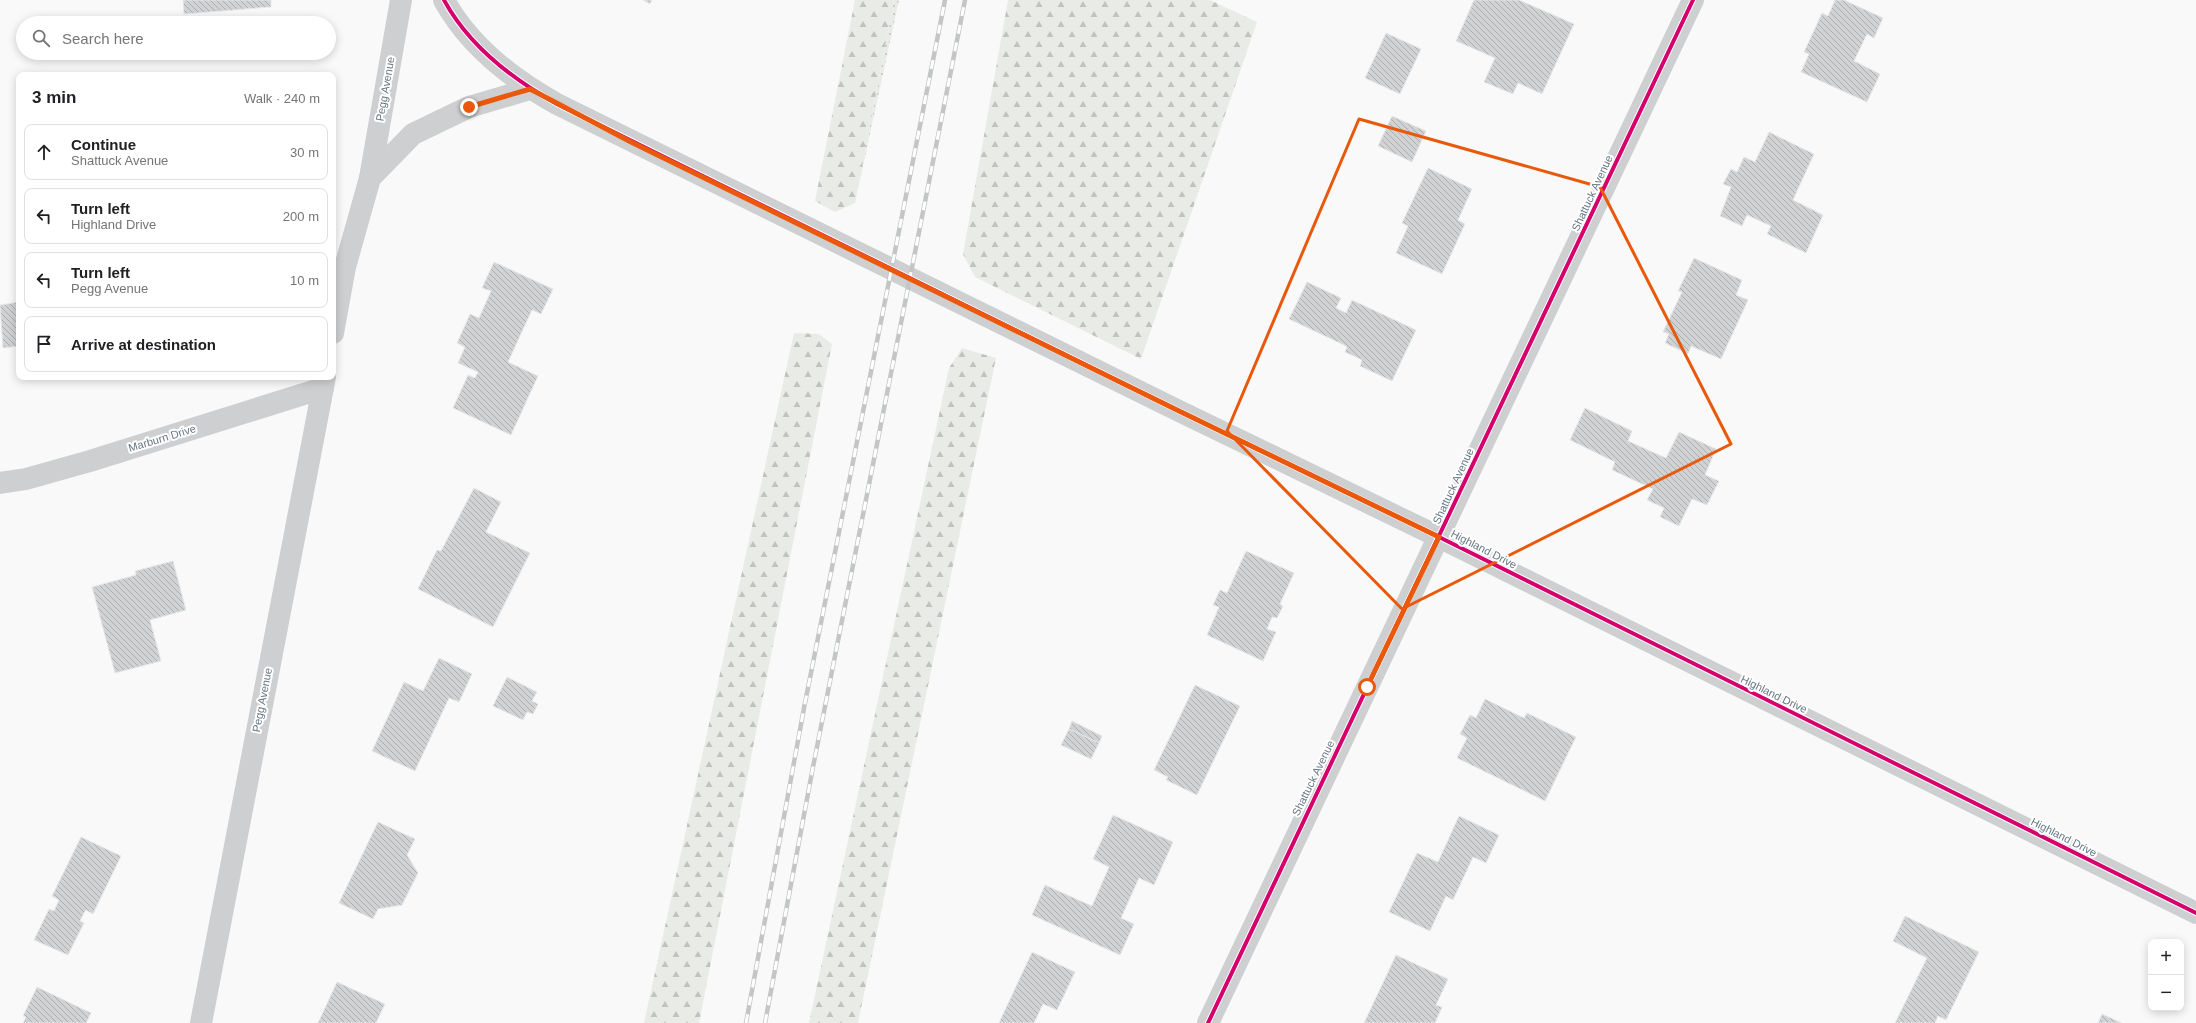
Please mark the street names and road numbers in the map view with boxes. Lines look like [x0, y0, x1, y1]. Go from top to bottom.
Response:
street label: Pegg Avenue [373, 56, 397, 122]
street label: Shattuck Avenue [1569, 153, 1615, 233]
street label: Marburn Drive [127, 422, 197, 454]
street label: Shattuck Avenue [1430, 446, 1476, 526]
street label: Highland Drive [1449, 527, 1519, 571]
street label: Pegg Avenue [250, 667, 274, 733]
street label: Highland Drive [1739, 673, 1809, 715]
street label: Shattuck Avenue [1290, 738, 1336, 818]
street label: Highland Drive [2029, 815, 2099, 859]

